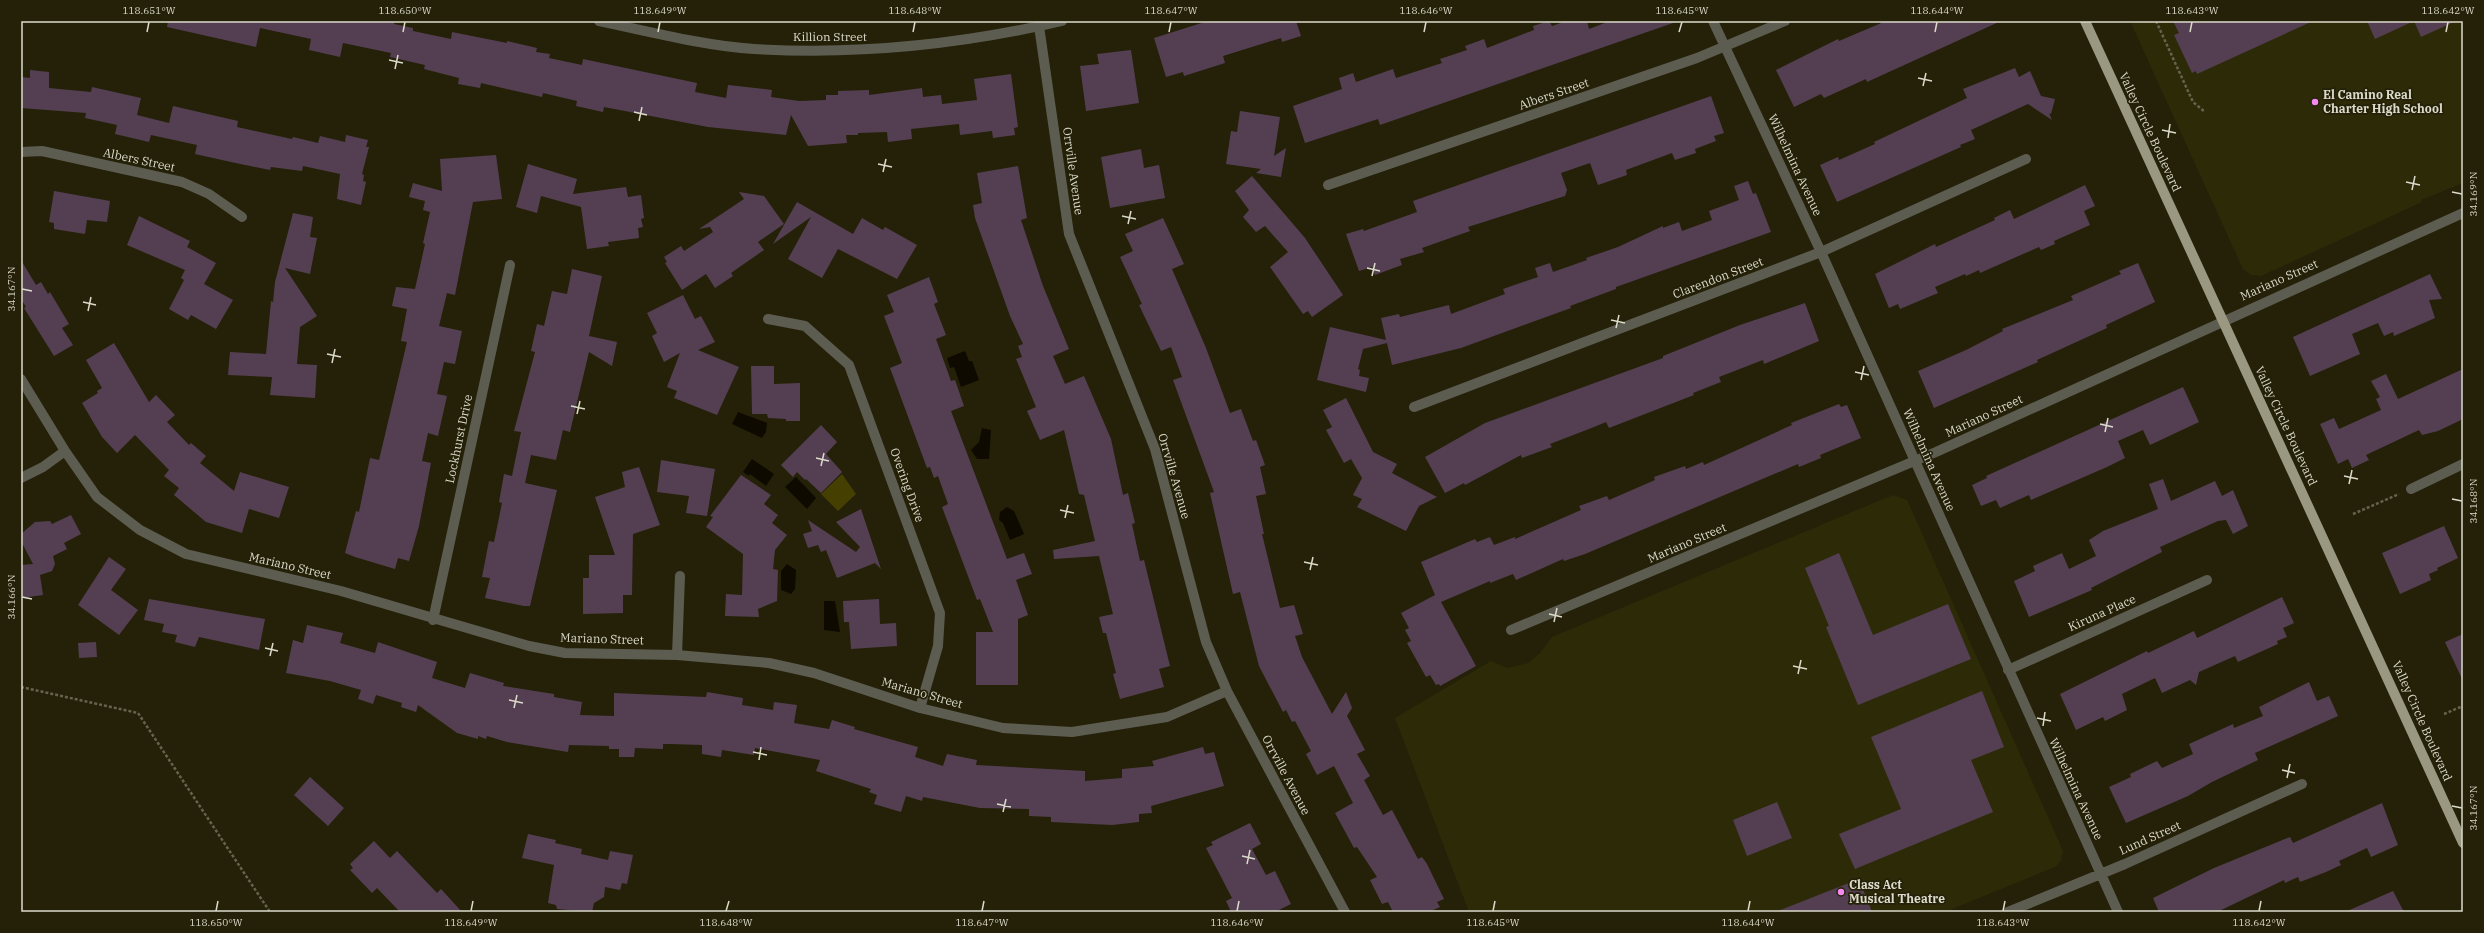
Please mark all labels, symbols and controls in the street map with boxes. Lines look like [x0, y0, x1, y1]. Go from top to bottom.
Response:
text: 118.651°W [122, 4, 176, 17]
text: 118.650°W [378, 4, 432, 17]
text: 118.649°W [633, 4, 687, 17]
text: 118.648°W [888, 4, 942, 17]
text: 118.647°W [1144, 4, 1198, 17]
text: 118.646°W [1399, 4, 1453, 17]
text: 118.645°W [1655, 4, 1709, 17]
text: 118.644°W [1910, 4, 1964, 17]
text: 118.643°W [2165, 4, 2219, 17]
text: 118.642°W [2421, 4, 2475, 17]
street label: Killion Street [793, 29, 867, 44]
street label: Valley Circle Boulevard [2116, 70, 2185, 194]
street label: Albers Street [1517, 75, 1591, 113]
place label: El Camino Real Charter High School [2323, 87, 2443, 116]
marker: El Camino Real Charter High School [2310, 97, 2320, 107]
street label: Wilhelmina Avenue [1765, 111, 1826, 218]
street label: Orrville Avenue [1060, 126, 1087, 216]
street label: Albers Street [102, 145, 176, 174]
text: 34.169°N [2467, 171, 2480, 217]
street label: Clarendon Street [1671, 253, 1765, 302]
street label: Mariano Street [2238, 256, 2320, 303]
text: 34.167°N [5, 266, 18, 312]
street label: Valley Circle Boulevard [2252, 364, 2321, 488]
street label: Mariano Street [1943, 391, 2025, 440]
street label: Lockhurst Drive [442, 393, 475, 485]
street label: Wilhelmina Avenue [1900, 406, 1959, 513]
street label: Orrville Avenue [1155, 431, 1194, 520]
street label: Overing Drive [887, 446, 928, 524]
text: 34.168°N [2467, 478, 2480, 524]
street label: Mariano Street [1645, 519, 1728, 566]
street label: Mariano Street [248, 549, 333, 582]
text: 34.166°N [5, 574, 18, 620]
street label: Kiruna Place [2066, 591, 2138, 634]
street label: Mariano Street [560, 630, 644, 647]
street label: Valley Circle Boulevard [2389, 658, 2456, 783]
street label: Mariano Street [880, 674, 964, 711]
street label: Orrville Avenue [1259, 732, 1314, 817]
street label: Wilhelmina Avenue [2046, 735, 2107, 842]
text: 34.167°N [2467, 785, 2480, 831]
street label: Lund Street [2117, 817, 2183, 858]
place label: Class Act Musical Theatre [1849, 877, 1945, 906]
marker: Class Act Musical Theatre [1836, 887, 1846, 897]
text: 118.650°W [189, 916, 243, 929]
text: 118.649°W [444, 916, 498, 929]
text: 118.648°W [699, 916, 753, 929]
text: 118.647°W [955, 916, 1009, 929]
text: 118.646°W [1210, 916, 1264, 929]
text: 118.645°W [1466, 916, 1520, 929]
text: 118.644°W [1721, 916, 1775, 929]
text: 118.643°W [1976, 916, 2030, 929]
text: 118.642°W [2232, 916, 2286, 929]

